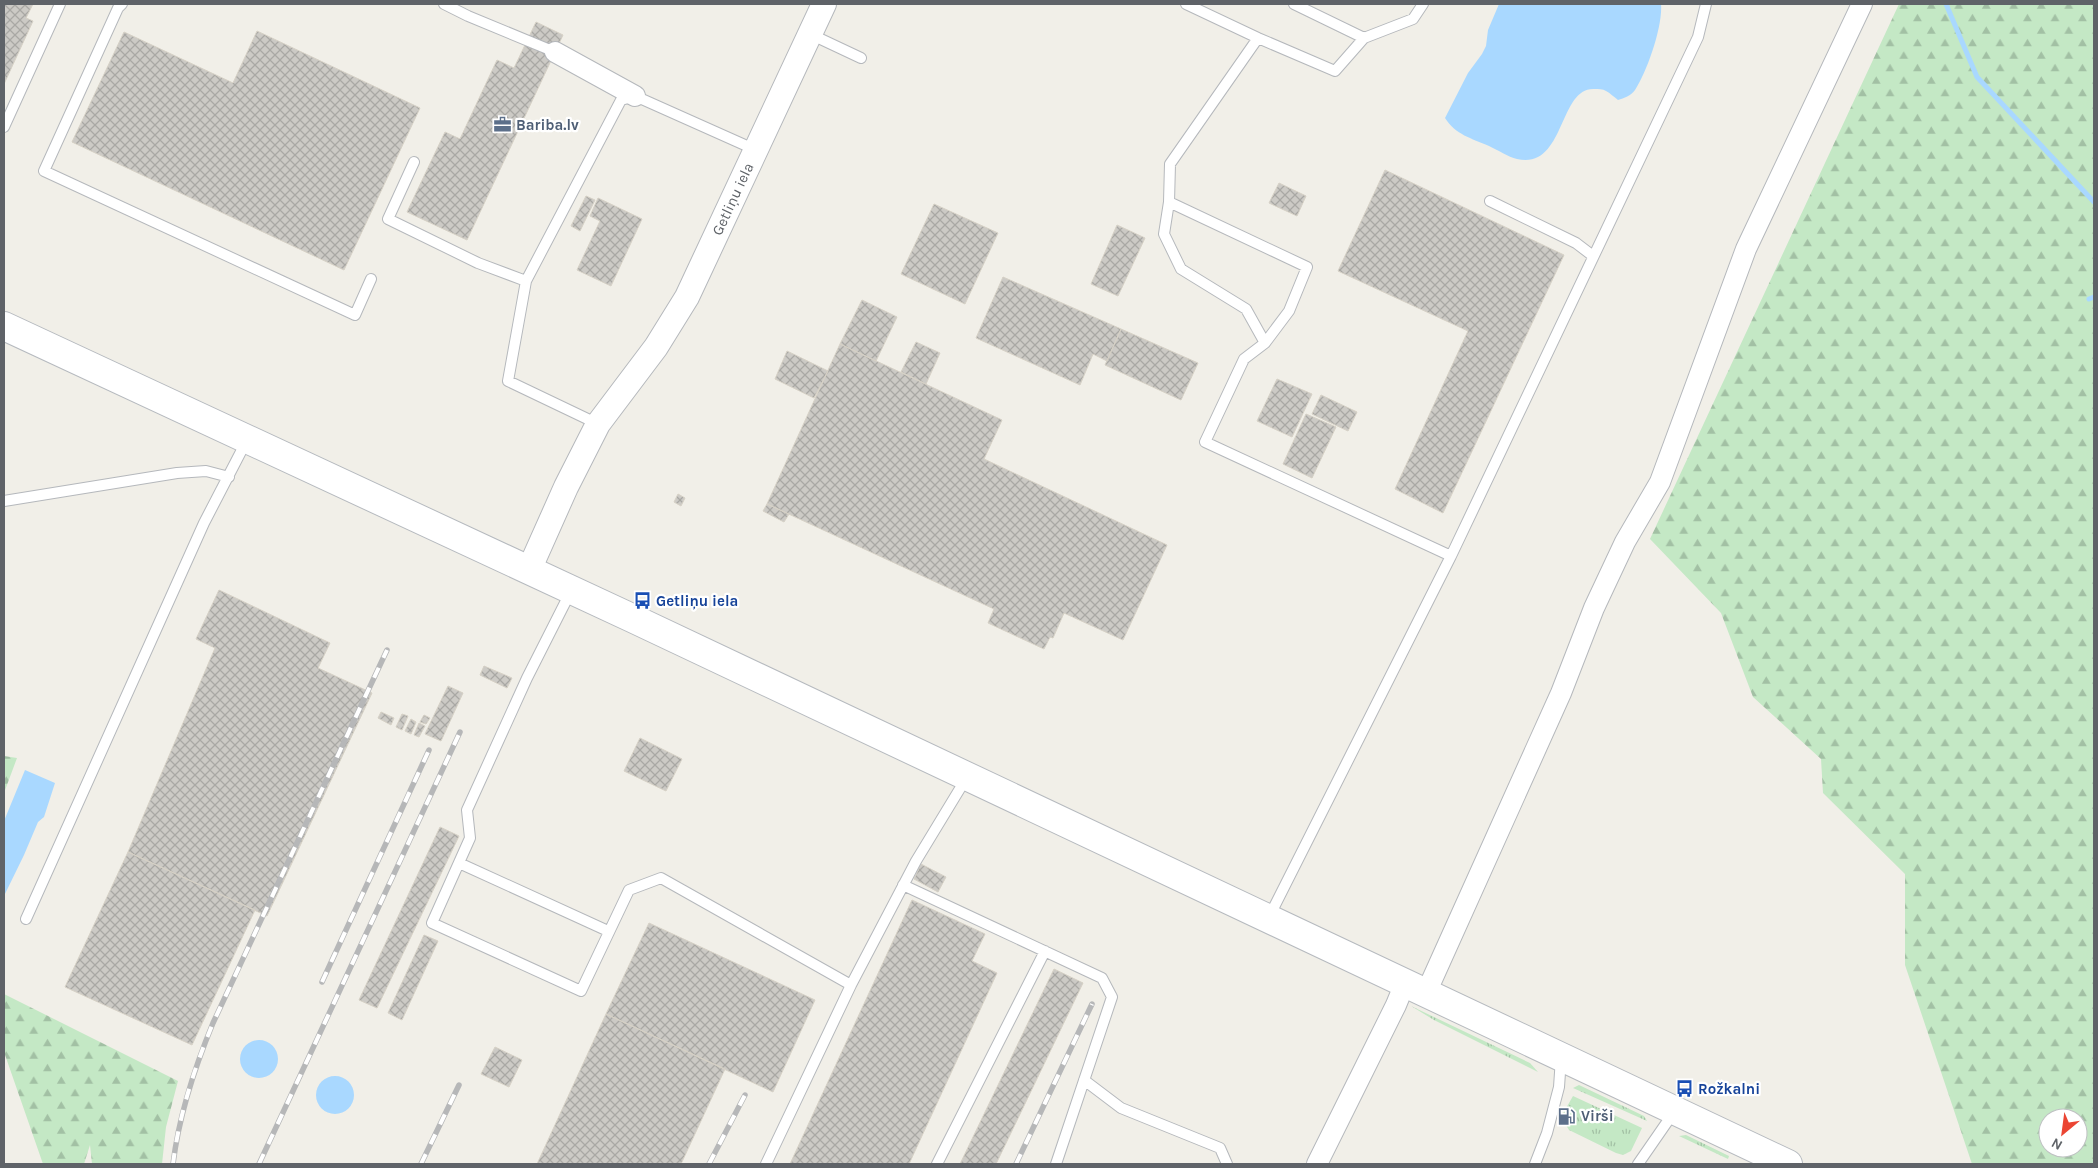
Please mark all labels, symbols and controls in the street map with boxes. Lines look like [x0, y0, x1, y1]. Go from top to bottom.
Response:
office icon: Bariba.lv [492, 115, 512, 135]
place label: Bariba.lv [516, 116, 579, 134]
street label: Getliņu iela [708, 160, 758, 238]
bus stop icon: Getliņu iela [632, 591, 652, 611]
place label: Getliņu iela [656, 592, 738, 610]
bus stop icon: Rožkalni [1674, 1079, 1694, 1099]
place label: Rožkalni [1698, 1080, 1760, 1098]
fuel station icon: Virši [1557, 1106, 1577, 1126]
place label: Virši [1581, 1107, 1614, 1125]
north arrow [2038, 1108, 2088, 1158]
text: N [2048, 1134, 2065, 1154]

